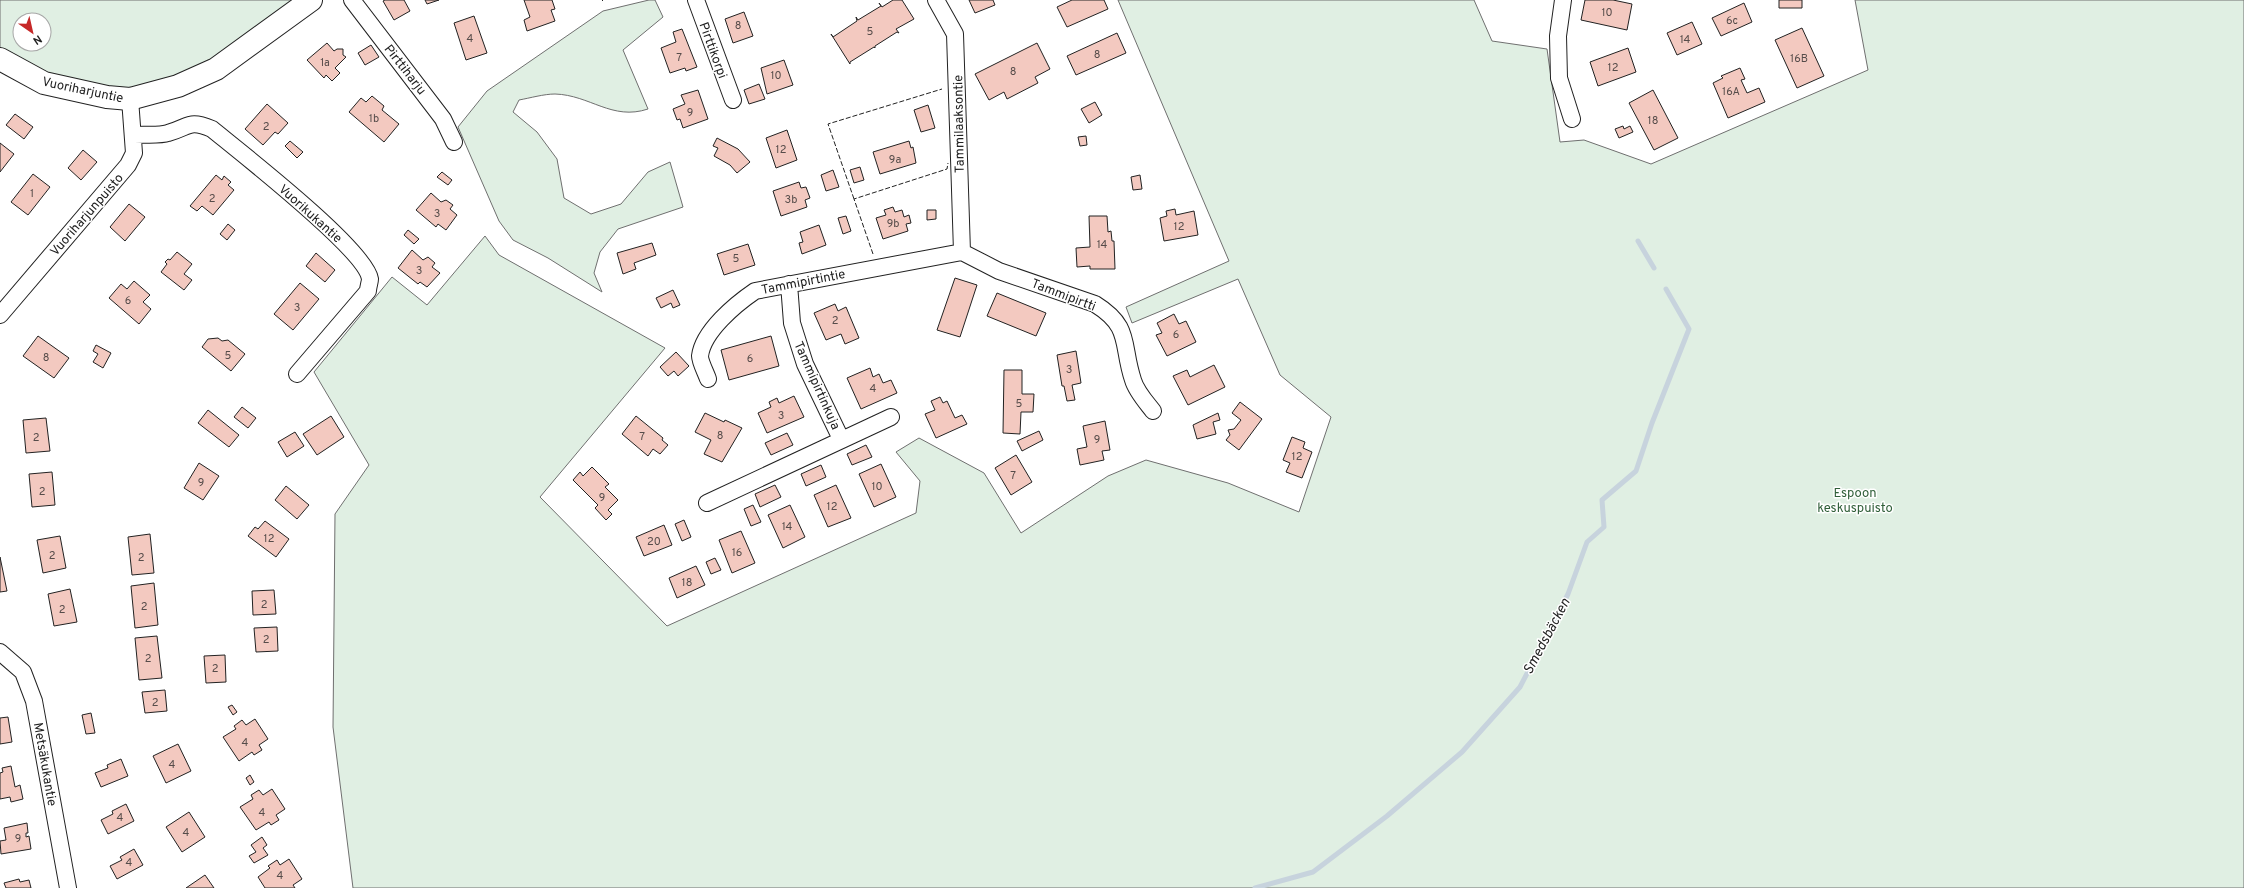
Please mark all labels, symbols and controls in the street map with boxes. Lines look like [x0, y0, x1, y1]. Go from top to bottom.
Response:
house number: 10 [1601, 6, 1613, 20]
north arrow [12, 12, 52, 52]
house number: 6c [1726, 14, 1738, 28]
house number: 8 [735, 19, 741, 33]
street label: Pirttikorpi [695, 20, 730, 81]
house number: 5 [867, 25, 874, 39]
text: N [30, 31, 44, 47]
house number: 4 [467, 32, 474, 46]
house number: 14 [1680, 33, 1691, 47]
street label: Pirttiharju [380, 42, 429, 99]
house number: 8 [1094, 48, 1100, 62]
house number: 7 [676, 51, 682, 65]
house number: 16B [1790, 52, 1808, 66]
house number: 1a [320, 56, 330, 70]
house number: 12 [1608, 61, 1618, 75]
house number: 8 [1010, 65, 1016, 79]
house number: 10 [770, 69, 782, 83]
street label: Vuoriharjuntie [41, 75, 125, 107]
street label: Tammilaaksontie [951, 75, 969, 173]
house number: 16A [1722, 85, 1740, 99]
house number: 9 [687, 106, 693, 120]
house number: 1b [369, 112, 379, 126]
house number: 18 [1648, 114, 1658, 128]
house number: 2 [263, 120, 269, 134]
house number: 12 [776, 143, 786, 157]
house number: 9a [889, 153, 901, 167]
street label: Vuoriharjunpuisto [47, 171, 128, 260]
street label: Vuorikukantie [275, 182, 345, 247]
house number: 1 [30, 187, 34, 201]
house number: 2 [209, 192, 215, 206]
house number: 3b [785, 193, 797, 207]
house number: 3 [434, 207, 440, 221]
house number: 9b [887, 217, 899, 231]
house number: 12 [1174, 220, 1184, 234]
house number: 14 [1097, 238, 1108, 252]
house number: 5 [733, 252, 740, 266]
house number: 3 [416, 264, 422, 278]
street label: Tammipirtintie [760, 267, 847, 299]
street label: Tammipirtti [1029, 276, 1098, 315]
house number: 6 [125, 294, 131, 308]
house number: 3 [294, 301, 300, 315]
house number: 2 [832, 314, 838, 328]
house number: 6 [1173, 328, 1179, 342]
street label: Tammipirtinkuja [790, 339, 843, 432]
house number: 5 [225, 349, 232, 363]
house number: 8 [43, 351, 49, 365]
house number: 6 [747, 352, 753, 366]
house number: 3 [1066, 363, 1072, 377]
house number: 4 [870, 382, 877, 396]
house number: 5 [1016, 397, 1023, 411]
house number: 3 [778, 409, 784, 423]
house number: 8 [717, 429, 723, 443]
house number: 7 [639, 430, 645, 444]
house number: 2 [33, 431, 39, 445]
house number: 9 [1094, 433, 1100, 447]
house number: 12 [1292, 450, 1302, 464]
house number: 7 [1010, 469, 1016, 483]
house number: 9 [198, 476, 204, 490]
house number: 10 [871, 480, 883, 494]
house number: 2 [39, 485, 45, 499]
park label: Espoon keskuspuisto [1817, 486, 1893, 517]
house number: 9 [599, 491, 605, 505]
house number: 12 [827, 500, 837, 514]
house number: 14 [782, 520, 793, 534]
house number: 12 [264, 532, 274, 546]
house number: 20 [647, 535, 661, 549]
house number: 16 [732, 546, 742, 560]
house number: 2 [49, 549, 55, 563]
house number: 2 [138, 551, 144, 565]
house number: 18 [682, 576, 692, 590]
water label: Smedsbäcken [1520, 595, 1575, 678]
house number: 2 [261, 598, 267, 612]
house number: 2 [141, 600, 147, 614]
house number: 2 [59, 603, 65, 617]
house number: 2 [263, 633, 269, 647]
house number: 2 [145, 652, 151, 666]
house number: 2 [212, 662, 218, 676]
house number: 2 [152, 696, 158, 710]
street label: Metsäkukantie [29, 721, 59, 807]
house number: 4 [242, 736, 249, 750]
house number: 4 [169, 758, 176, 772]
house number: 4 [259, 806, 266, 820]
house number: 4 [117, 811, 124, 825]
house number: 4 [183, 826, 190, 840]
house number: 9 [15, 832, 21, 846]
house number: 4 [126, 856, 133, 870]
house number: 4 [277, 869, 284, 883]

